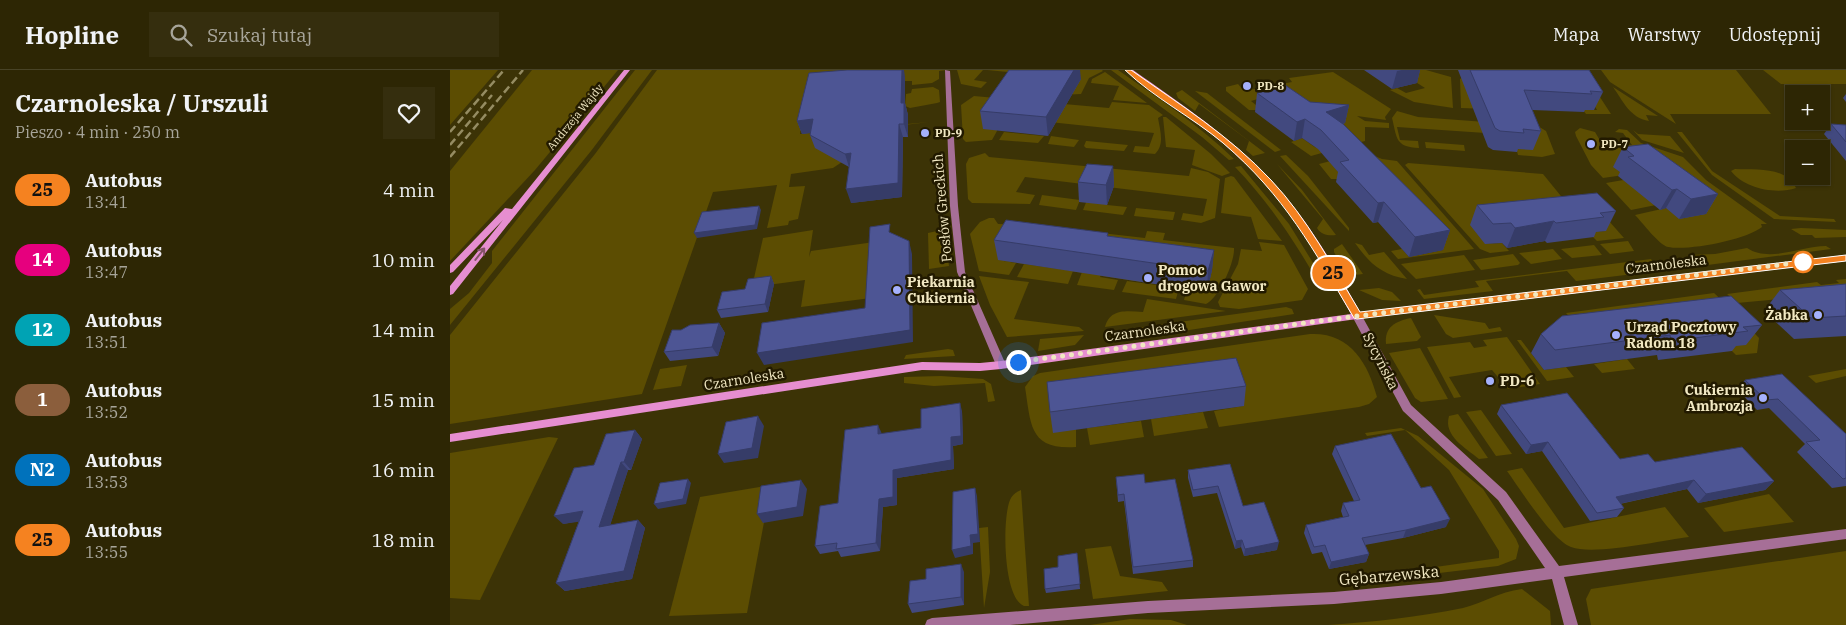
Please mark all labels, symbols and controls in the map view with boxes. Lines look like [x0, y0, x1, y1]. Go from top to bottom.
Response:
search box [149, 12, 499, 57]
text: Hopline [25, 19, 119, 51]
icon: search [167, 21, 195, 49]
text: Szukaj tutaj [207, 23, 312, 47]
text: Mapa [1553, 23, 1600, 46]
text: Warstwy [1628, 23, 1701, 46]
text: Udostępnij [1729, 23, 1821, 46]
place label: PD-8 [1257, 79, 1284, 93]
marker: PD-8 [1241, 80, 1253, 92]
street label: Andrzeja Wajdy [544, 81, 606, 153]
map controls [1785, 85, 1830, 185]
button: + [1785, 85, 1830, 130]
text: Czarnoleska / Urszuli [15, 87, 268, 119]
button: heart [383, 87, 435, 139]
text: Pieszo · 4 min · 250 m [15, 122, 180, 142]
place label: PD-9 [935, 126, 962, 140]
marker: PD-9 [919, 127, 931, 139]
place label: PD-7 [1601, 137, 1628, 151]
marker: PD-7 [1585, 138, 1597, 150]
button: − [1785, 140, 1830, 185]
street label: Posłów Greckich [928, 153, 956, 263]
text: Autobus [85, 168, 162, 192]
text: 25 [32, 178, 53, 201]
text: 4 min [383, 178, 435, 202]
text: 13:41 [85, 192, 128, 212]
text: Autobus [85, 238, 162, 262]
text: 14 [32, 248, 53, 271]
text: 10 min [372, 248, 435, 272]
one-way arrow [475, 248, 486, 261]
street label: Czarnoleska [1625, 250, 1708, 278]
unlabelled marker [1792, 251, 1814, 273]
line badge: 25 [1310, 257, 1356, 289]
place label: Pomoc drogowa Gawor [1158, 261, 1267, 295]
text: 25 [1322, 261, 1344, 284]
text: 13:47 [85, 262, 128, 282]
marker: Pomoc drogowa Gawor [1142, 272, 1154, 284]
place label: Piekarnia Cukiernia [907, 273, 976, 307]
marker: Piekarnia Cukiernia [891, 284, 903, 296]
place label: Żabka [1765, 306, 1808, 324]
text: Autobus [85, 308, 162, 332]
marker: Żabka [1812, 309, 1824, 321]
street label: Czarnoleska [1104, 316, 1187, 346]
text: 12 [32, 318, 53, 341]
text: 14 min [372, 318, 435, 342]
place label: Urząd Pocztowy Radom 18 [1626, 318, 1737, 352]
street label: Sycyńska [1359, 329, 1403, 393]
marker: Urząd Pocztowy Radom 18 [1610, 329, 1622, 341]
text: 13:51 [85, 332, 128, 352]
your location [1006, 350, 1031, 375]
street label: Czarnoleska [702, 364, 786, 394]
place label: PD-6 [1500, 372, 1534, 390]
marker: PD-6 [1484, 375, 1496, 387]
text: Autobus [85, 378, 162, 402]
place label: Cukiernia Ambrozja [1684, 381, 1753, 415]
text: 1 [37, 388, 48, 411]
text: 15 min [372, 388, 435, 412]
marker: Cukiernia Ambrozja [1757, 392, 1769, 404]
text: 13:52 [85, 402, 128, 422]
text: Autobus [85, 448, 162, 472]
text: N2 [30, 458, 55, 481]
text: 16 min [372, 458, 435, 482]
text: 13:53 [85, 472, 128, 492]
text: Autobus [85, 518, 162, 542]
text: 25 [32, 528, 53, 551]
text: 18 min [372, 528, 435, 552]
text: 13:55 [85, 542, 128, 562]
street label: Gębarzewska [1338, 561, 1440, 589]

